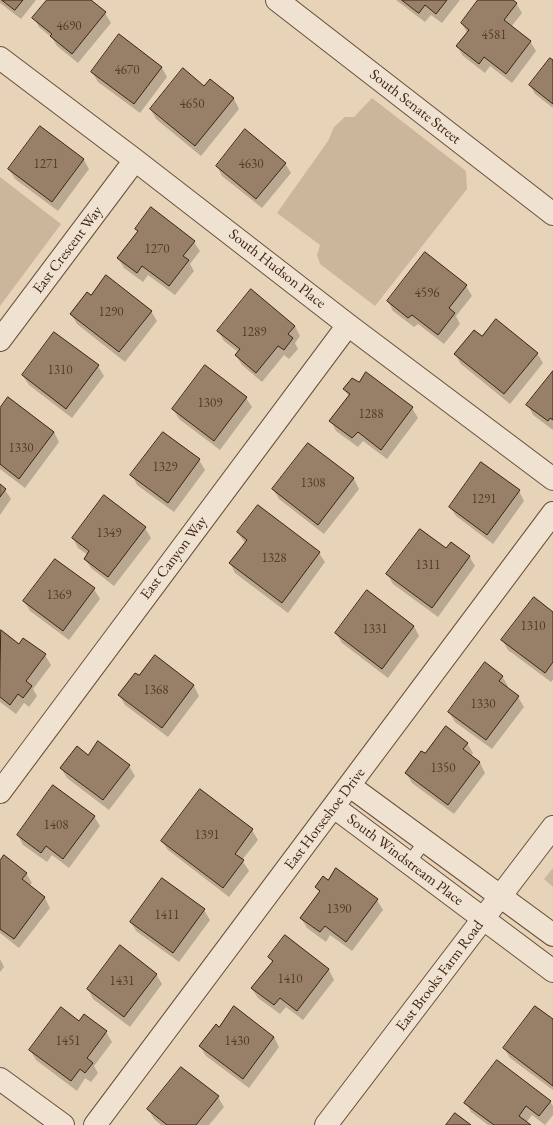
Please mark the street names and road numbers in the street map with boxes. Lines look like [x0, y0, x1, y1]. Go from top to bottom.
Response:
street label: South Senate Street [366, 66, 464, 148]
street label: East Crescent Way [29, 203, 107, 297]
street label: South Hudson Place [225, 226, 329, 312]
street label: East Canyon Way [137, 513, 211, 603]
street label: East Horseshoe Drive [281, 765, 369, 873]
street label: South Windstream Place [343, 810, 467, 910]
street label: East Brooks Farm Road [392, 917, 488, 1035]

